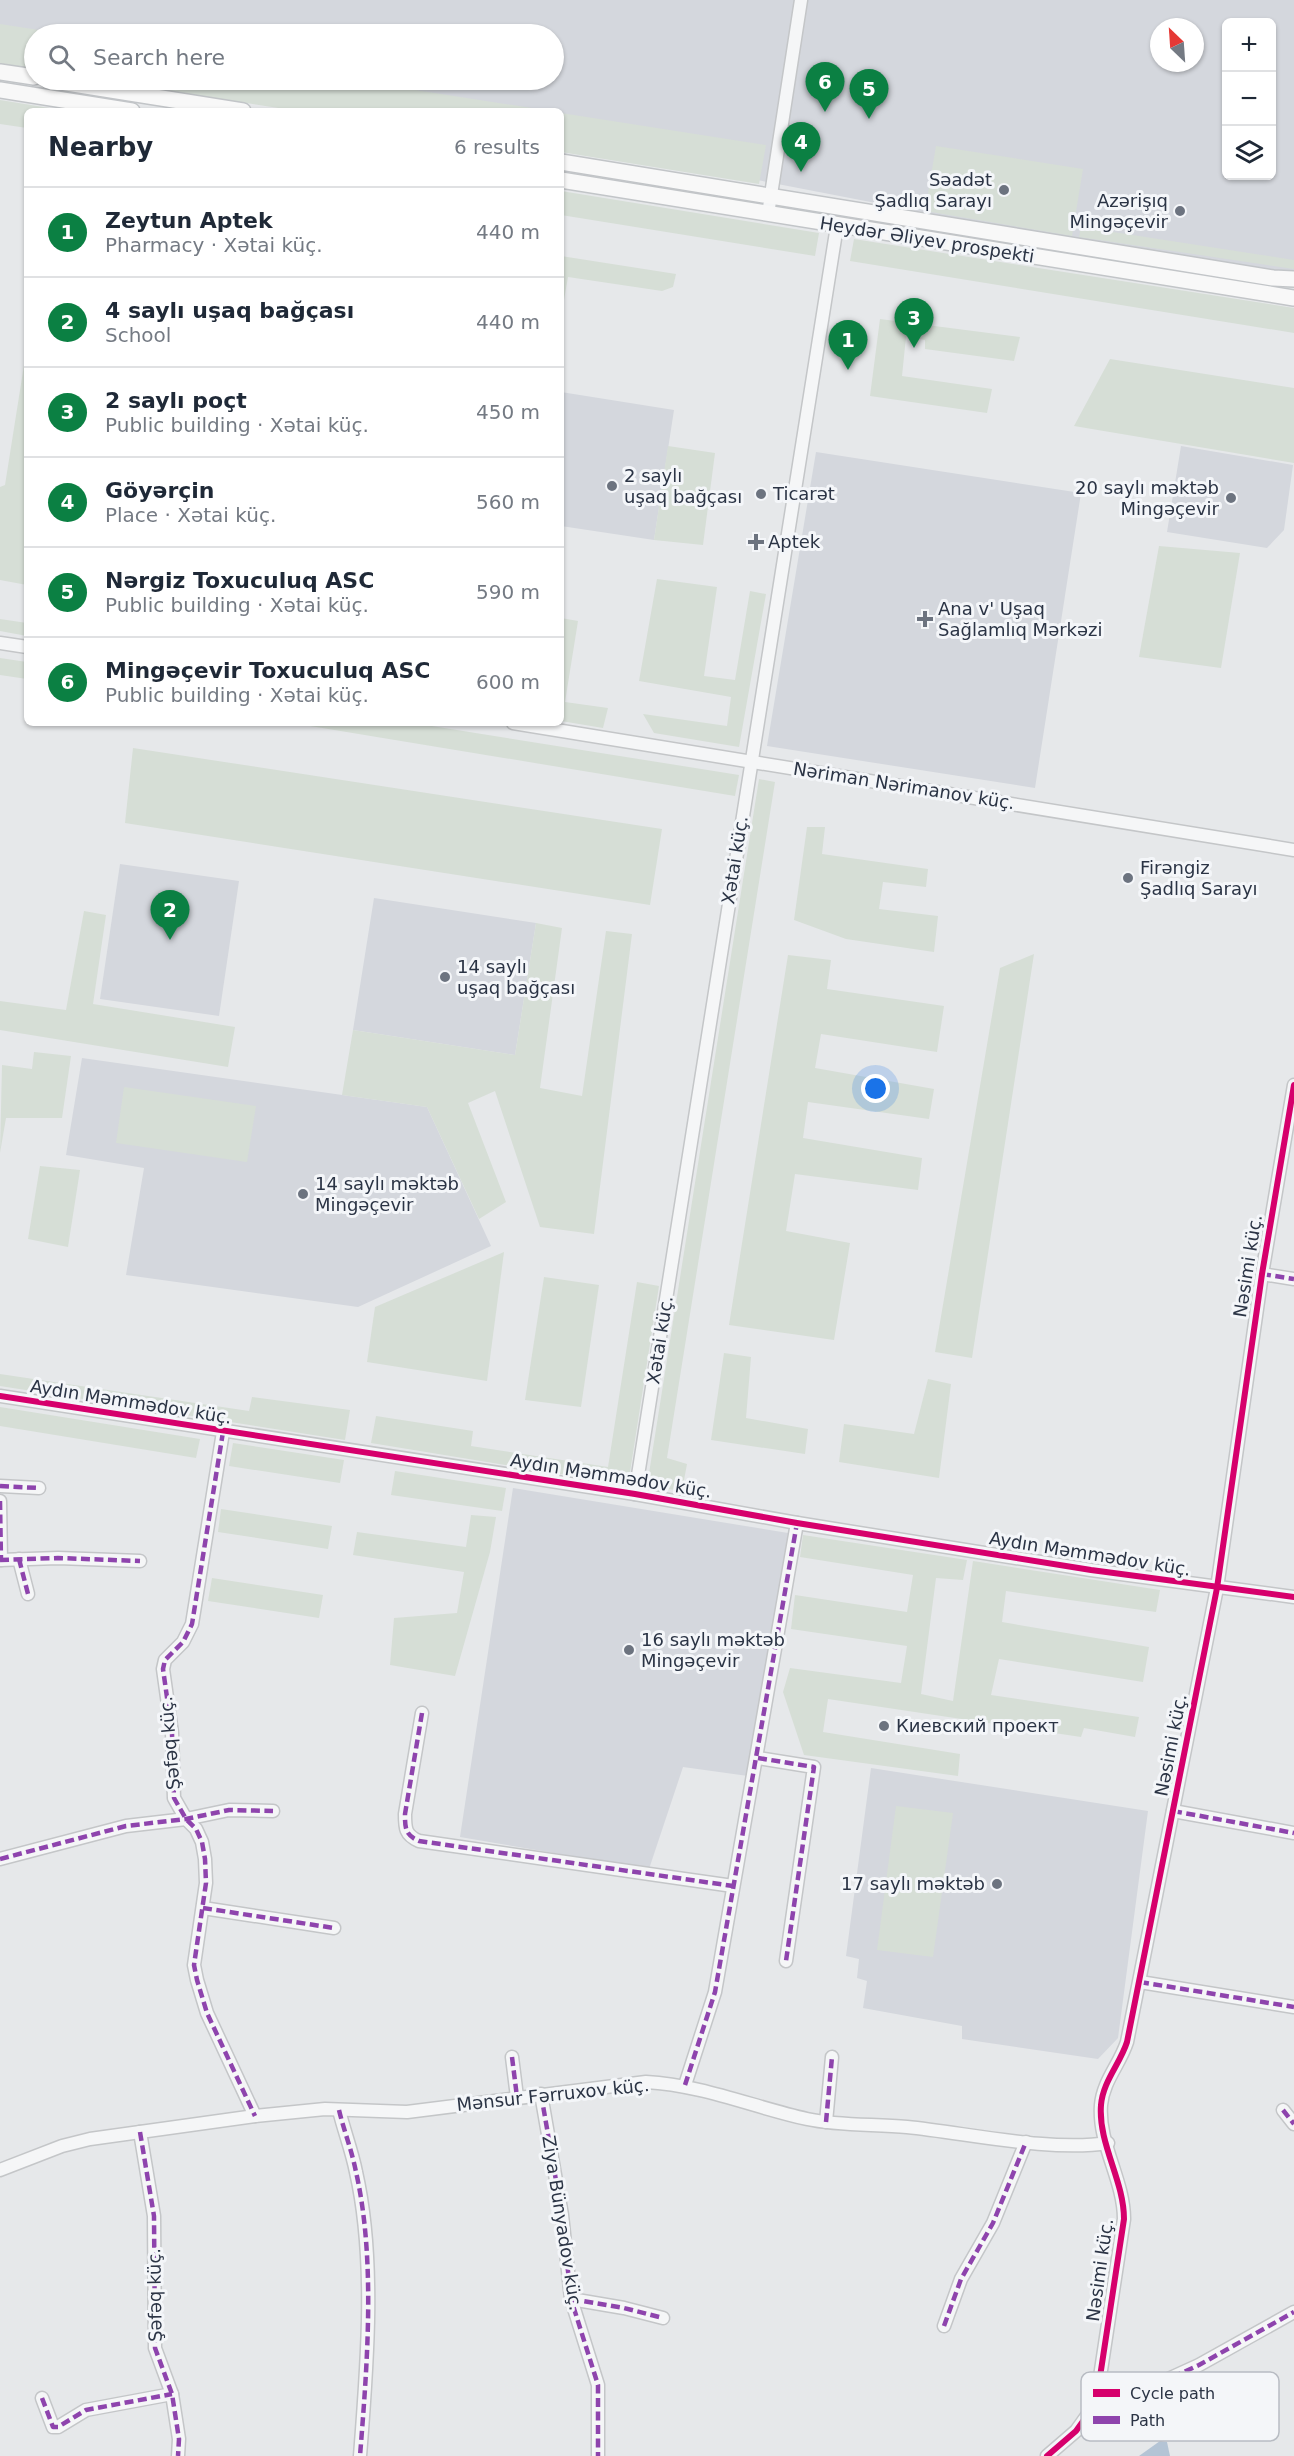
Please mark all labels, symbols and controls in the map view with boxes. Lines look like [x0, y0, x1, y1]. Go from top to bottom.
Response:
north arrow [1150, 18, 1204, 72]
map controls [1222, 18, 1276, 180]
button: + [1222, 18, 1276, 72]
search box [24, 24, 564, 90]
icon: search [45, 41, 78, 74]
text: Search here [93, 45, 225, 70]
pin: 6 [806, 63, 844, 112]
pin: 5 [850, 70, 888, 119]
button: − [1222, 72, 1276, 126]
pin: 4 [782, 122, 820, 172]
button: layers [1222, 126, 1276, 180]
text: Nearby [48, 132, 153, 162]
text: 6 results [454, 135, 540, 159]
place label: Səadət Şadlıq Sarayı [874, 169, 992, 211]
marker: Səadət Şadlıq Sarayı [997, 183, 1011, 197]
place label: Azərişıq Mingəçevir [1070, 190, 1169, 232]
marker: Azərişıq Mingəçevir [1173, 204, 1187, 218]
text: Zeytun Aptek [105, 208, 273, 233]
street label: Heydər Əliyev prospekti [818, 212, 1036, 267]
text: 1 [61, 220, 74, 244]
text: 440 m [476, 220, 540, 244]
text: Pharmacy · Xətai küç. [105, 233, 323, 257]
text: 4 saylı uşaq bağçası [105, 298, 354, 323]
pin: 3 [894, 298, 934, 348]
text: 2 [61, 310, 74, 334]
text: 440 m [476, 310, 540, 334]
pin: 1 [828, 320, 868, 370]
text: School [105, 323, 171, 347]
text: 2 saylı poçt [105, 388, 247, 413]
text: 3 [61, 400, 74, 424]
text: 450 m [476, 400, 540, 424]
text: Public building · Xətai küç. [105, 413, 369, 437]
place label: 2 saylı uşaq bağçası [624, 465, 742, 507]
place label: 20 saylı məktəb Mingəçevir [1075, 477, 1220, 519]
text: Göyərçin [105, 478, 215, 503]
marker: 2 saylı uşaq bağçası [605, 479, 619, 493]
place label: Ticarət [772, 483, 835, 504]
marker: Ticarət [754, 487, 768, 501]
text: 4 [61, 490, 74, 514]
text: 560 m [476, 490, 540, 514]
marker: 20 saylı məktəb Mingəçevir [1224, 491, 1238, 505]
text: Place · Xətai küç. [105, 503, 276, 527]
place label: Aptek [768, 531, 821, 552]
marker: Aptek [749, 535, 763, 549]
text: Nərgiz Toxuculuq ASC [105, 568, 374, 593]
text: 5 [61, 580, 74, 604]
text: 590 m [476, 580, 540, 604]
text: Public building · Xətai küç. [105, 593, 369, 617]
place label: Ana v' Uşaq Sağlamlıq Mərkəzi [938, 598, 1103, 640]
marker: Ana v' Uşaq Sağlamlıq Mərkəzi [916, 610, 934, 628]
text: Mingəçevir Toxuculuq ASC [105, 658, 431, 683]
text: 6 [61, 670, 74, 694]
text: 600 m [476, 670, 540, 694]
text: Public building · Xətai küç. [105, 683, 369, 707]
street label: Nəriman Nərimanov küç. [792, 758, 1016, 813]
street label: Xətai küç. [717, 814, 752, 906]
place label: Firəngiz Şadlıq Sarayı [1140, 857, 1258, 899]
marker: Firəngiz Şadlıq Sarayı [1121, 871, 1135, 885]
pin: 2 [150, 890, 190, 940]
place label: 14 saylı uşaq bağçası [457, 956, 575, 998]
marker: 14 saylı uşaq bağçası [438, 970, 452, 984]
your location [861, 1074, 890, 1103]
place label: 14 saylı məktəb Mingəçevir [315, 1173, 459, 1215]
marker: 14 saylı məktəb Mingəçevir [296, 1187, 310, 1201]
street label: Nəsimi küç. [1229, 1213, 1266, 1319]
street label: Xətai küç. [642, 1294, 677, 1386]
street label: Aydın Məmmədov küç. [29, 1375, 233, 1428]
street label: Aydın Məmmədov küç. [509, 1449, 713, 1502]
street label: Aydın Məmmədov küç. [988, 1527, 1192, 1580]
place label: 16 saylı məktəb Mingəçevir [641, 1629, 785, 1671]
marker: 16 saylı məktəb Mingəçevir [622, 1643, 636, 1657]
street label: Nəsimi küç. [1150, 1692, 1191, 1798]
street label: Şəfəq küç. [155, 1695, 184, 1791]
place label: Киевский проект [896, 1715, 1059, 1736]
marker: Киевский проект [877, 1719, 891, 1733]
place label: 17 saylı məktəb [841, 1873, 985, 1894]
marker: 17 saylı məktəb [990, 1877, 1004, 1891]
street label: Mənsur Fərruxov küç. [456, 2074, 650, 2115]
street label: Ziya Bünyadov küç. [538, 2134, 587, 2312]
street label: Nəsimi küç. [1082, 2217, 1117, 2323]
street label: Şəfəq küç. [143, 2248, 166, 2342]
legend [1081, 2372, 1279, 2441]
text: Cycle path [1130, 2384, 1215, 2403]
text: Path [1130, 2411, 1165, 2430]

